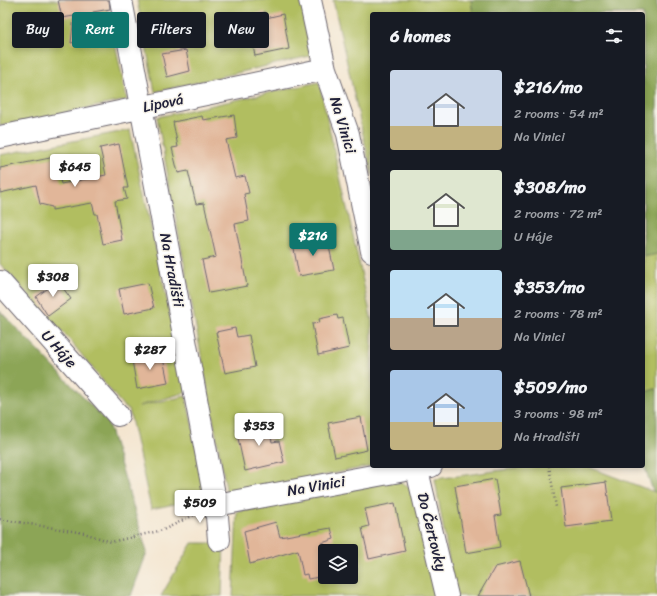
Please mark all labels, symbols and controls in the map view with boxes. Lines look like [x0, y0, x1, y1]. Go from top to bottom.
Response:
chip: Buy [12, 12, 64, 48]
chip: Rent [72, 12, 129, 48]
chip: Filters [137, 12, 206, 48]
chip: New [214, 12, 269, 48]
text: 6 homes [390, 21, 450, 51]
icon: filters [603, 25, 625, 47]
text: $216/mo [514, 72, 582, 102]
street label: Lipová [140, 86, 186, 120]
icon: home [422, 86, 470, 134]
street label: Na Vinici [322, 93, 364, 158]
text: 2 rooms · 54 m² [514, 102, 604, 125]
text: Na Vinici [514, 125, 565, 148]
pin: $645 [51, 154, 99, 188]
text: $645 [59, 155, 91, 178]
text: $308/mo [514, 172, 586, 202]
icon: home [422, 186, 470, 234]
text: 2 rooms · 72 m² [514, 202, 602, 225]
pin: $216 [289, 223, 337, 257]
text: $216 [298, 224, 328, 247]
text: U Háje [514, 225, 553, 248]
street label: Na Hradišti [152, 231, 192, 310]
pin: $308 [29, 264, 77, 298]
text: $308 [37, 265, 69, 288]
text: $353/mo [514, 272, 585, 302]
icon: home [422, 286, 470, 334]
text: 2 rooms · 78 m² [514, 302, 603, 325]
street label: U Háje [34, 324, 84, 374]
text: Na Vinici [514, 325, 565, 348]
pin: $287 [126, 337, 174, 371]
text: $287 [134, 338, 166, 361]
text: $509/mo [514, 372, 587, 402]
icon: home [422, 386, 470, 434]
text: 3 rooms · 98 m² [514, 402, 603, 425]
pin: $353 [235, 413, 283, 447]
text: $353 [244, 414, 274, 437]
text: Na Hradišti [514, 425, 579, 448]
street label: Na Vinici [285, 468, 348, 504]
pin: $509 [176, 490, 224, 524]
street label: Do Čertovky [410, 490, 454, 574]
text: $509 [184, 491, 216, 514]
map controls [318, 544, 358, 584]
button: layers [318, 544, 358, 584]

